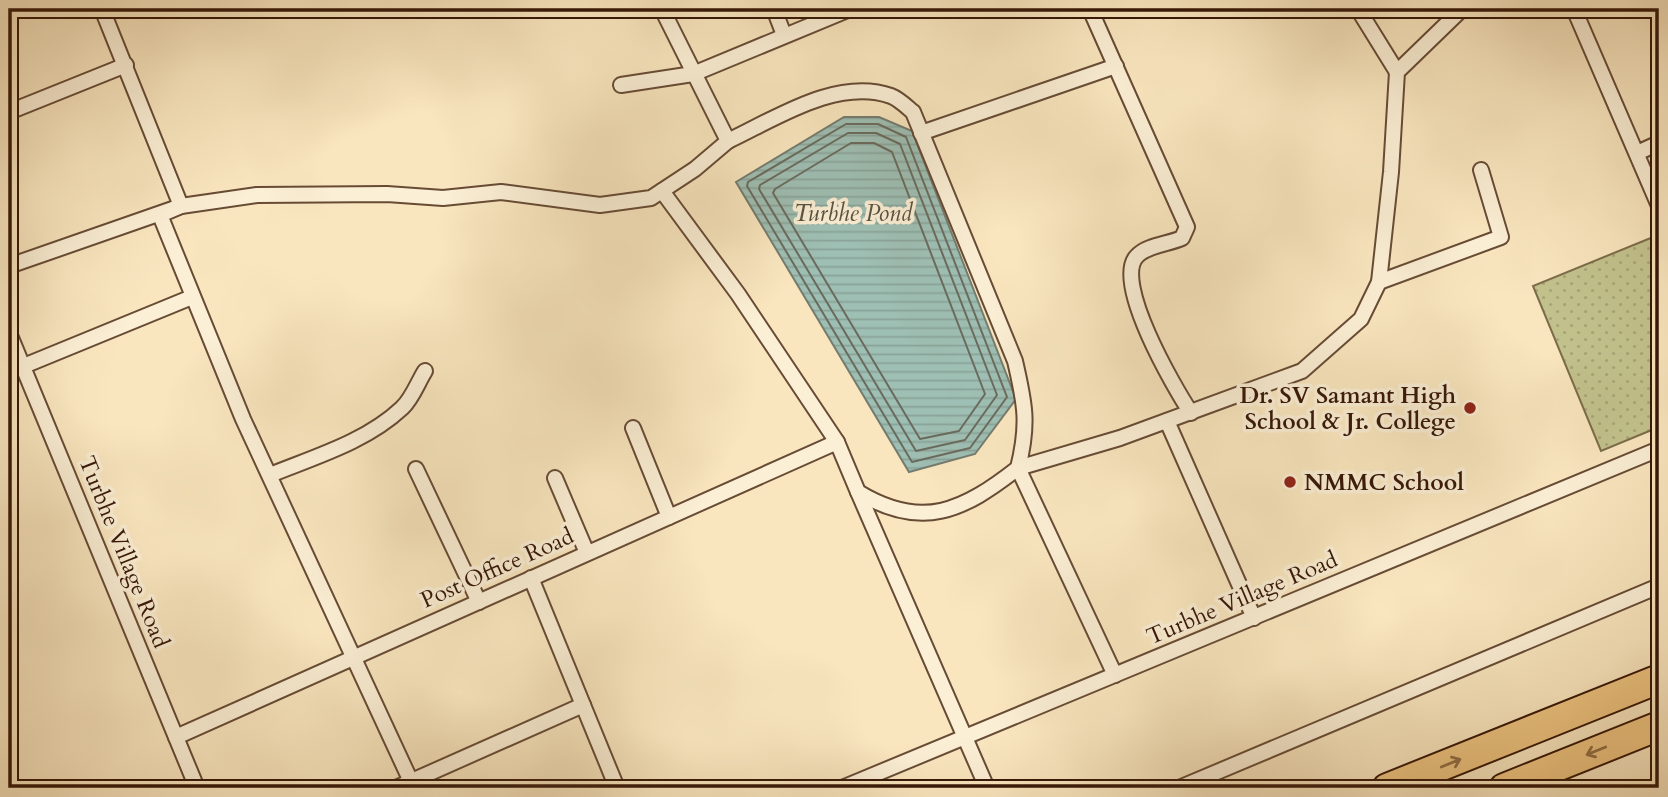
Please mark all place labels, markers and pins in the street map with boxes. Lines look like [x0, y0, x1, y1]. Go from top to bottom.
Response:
place label: Dr. SV Samant High School & Jr. College [1239, 380, 1456, 437]
marker: Dr. SV Samant High School & Jr. College [1462, 400, 1478, 416]
place label: NMMC School [1304, 467, 1464, 498]
marker: NMMC School [1282, 474, 1298, 490]

